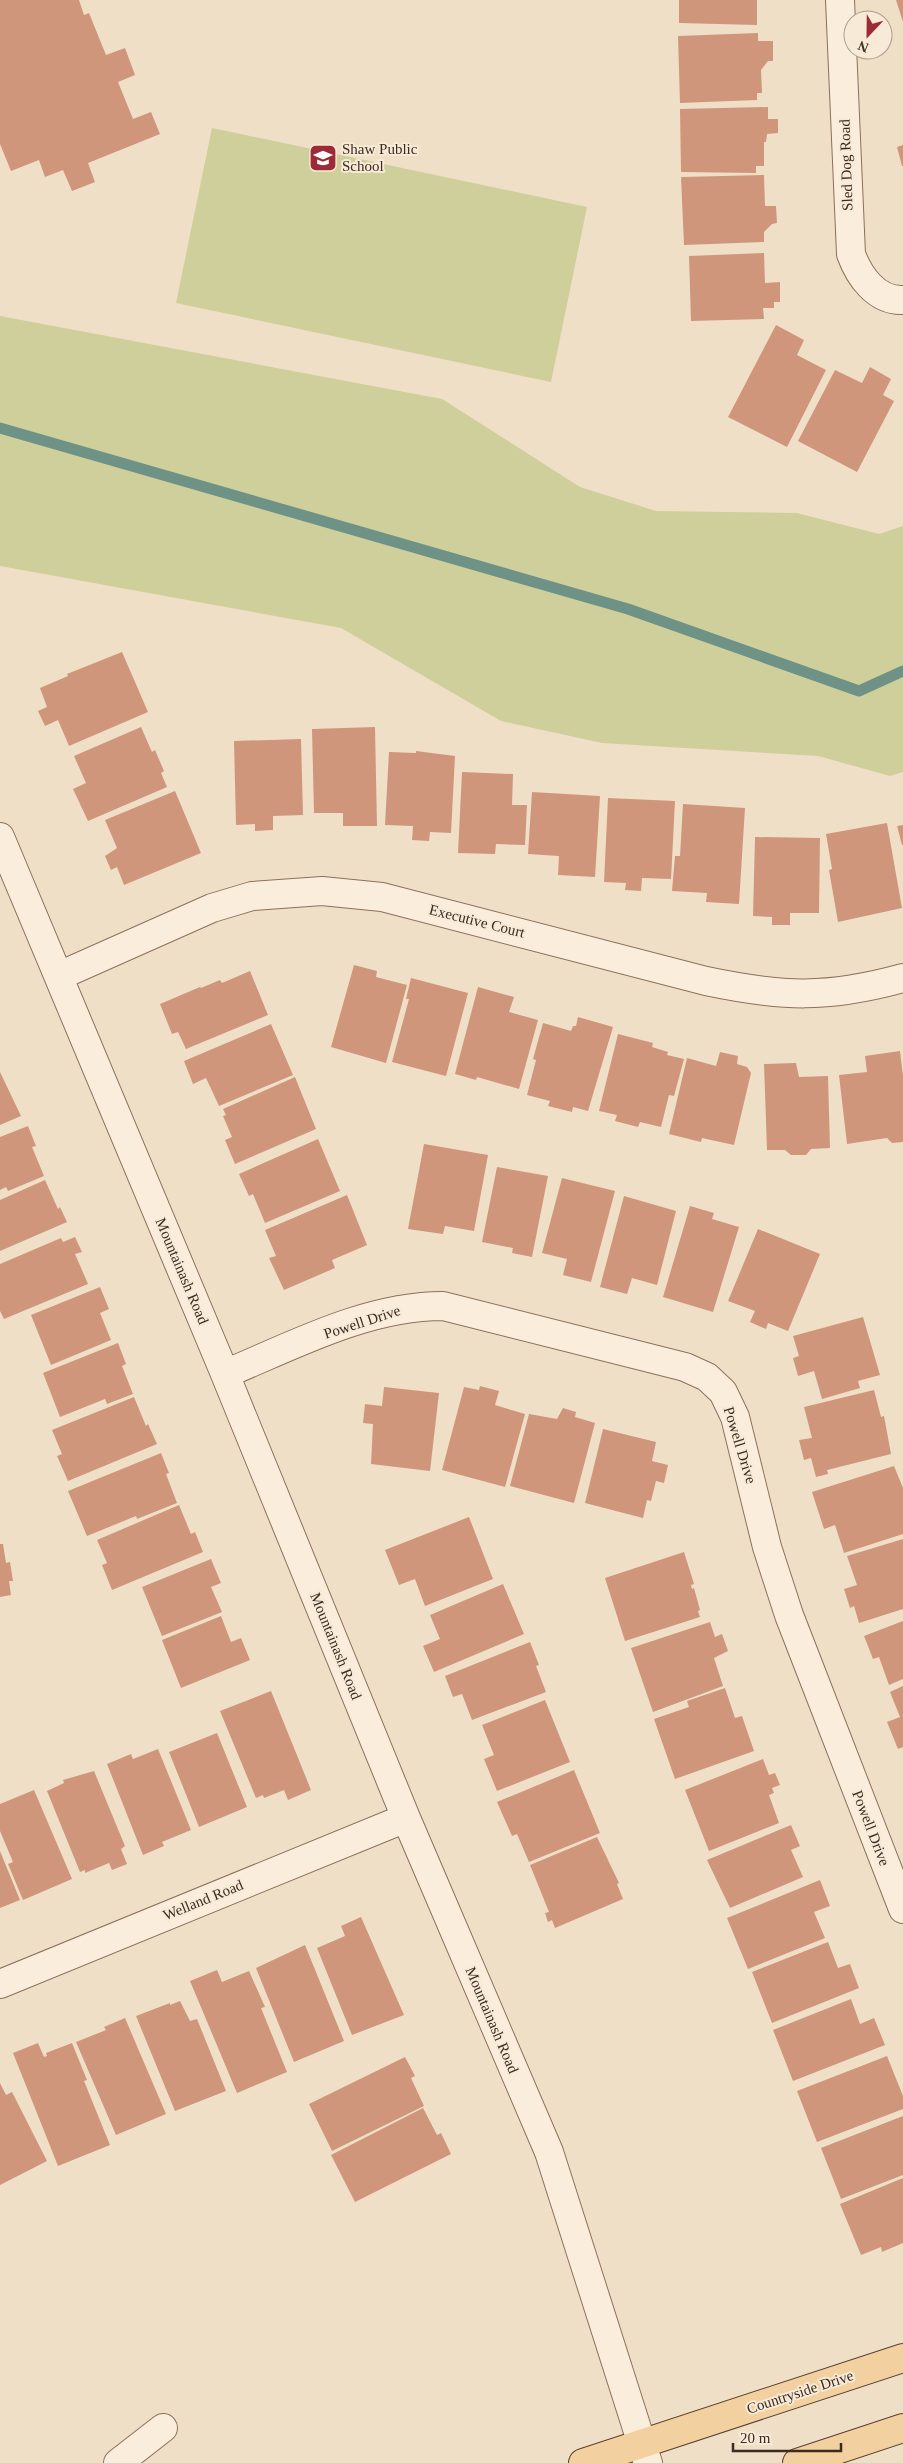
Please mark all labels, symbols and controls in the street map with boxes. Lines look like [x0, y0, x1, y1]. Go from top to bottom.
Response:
north arrow [843, 10, 893, 60]
text: N [856, 38, 871, 55]
street label: Sled Dog Road [836, 118, 856, 211]
place label: Shaw Public School [342, 141, 418, 174]
school or university icon: Shaw Public School [308, 143, 338, 173]
street label: Executive Court [428, 901, 527, 941]
street label: Mountainash Road [152, 1216, 212, 1327]
street label: Powell Drive [322, 1302, 403, 1342]
street label: Powell Drive [721, 1405, 759, 1486]
street label: Mountainash Road [307, 1590, 365, 1702]
street label: Powell Drive [849, 1788, 893, 1868]
street label: Welland Road [161, 1876, 246, 1923]
street label: Mountainash Road [462, 1965, 522, 2076]
street label: Countryside Drive [745, 2367, 856, 2417]
scale bar [733, 2420, 840, 2452]
text: 20 m [740, 2430, 771, 2446]

